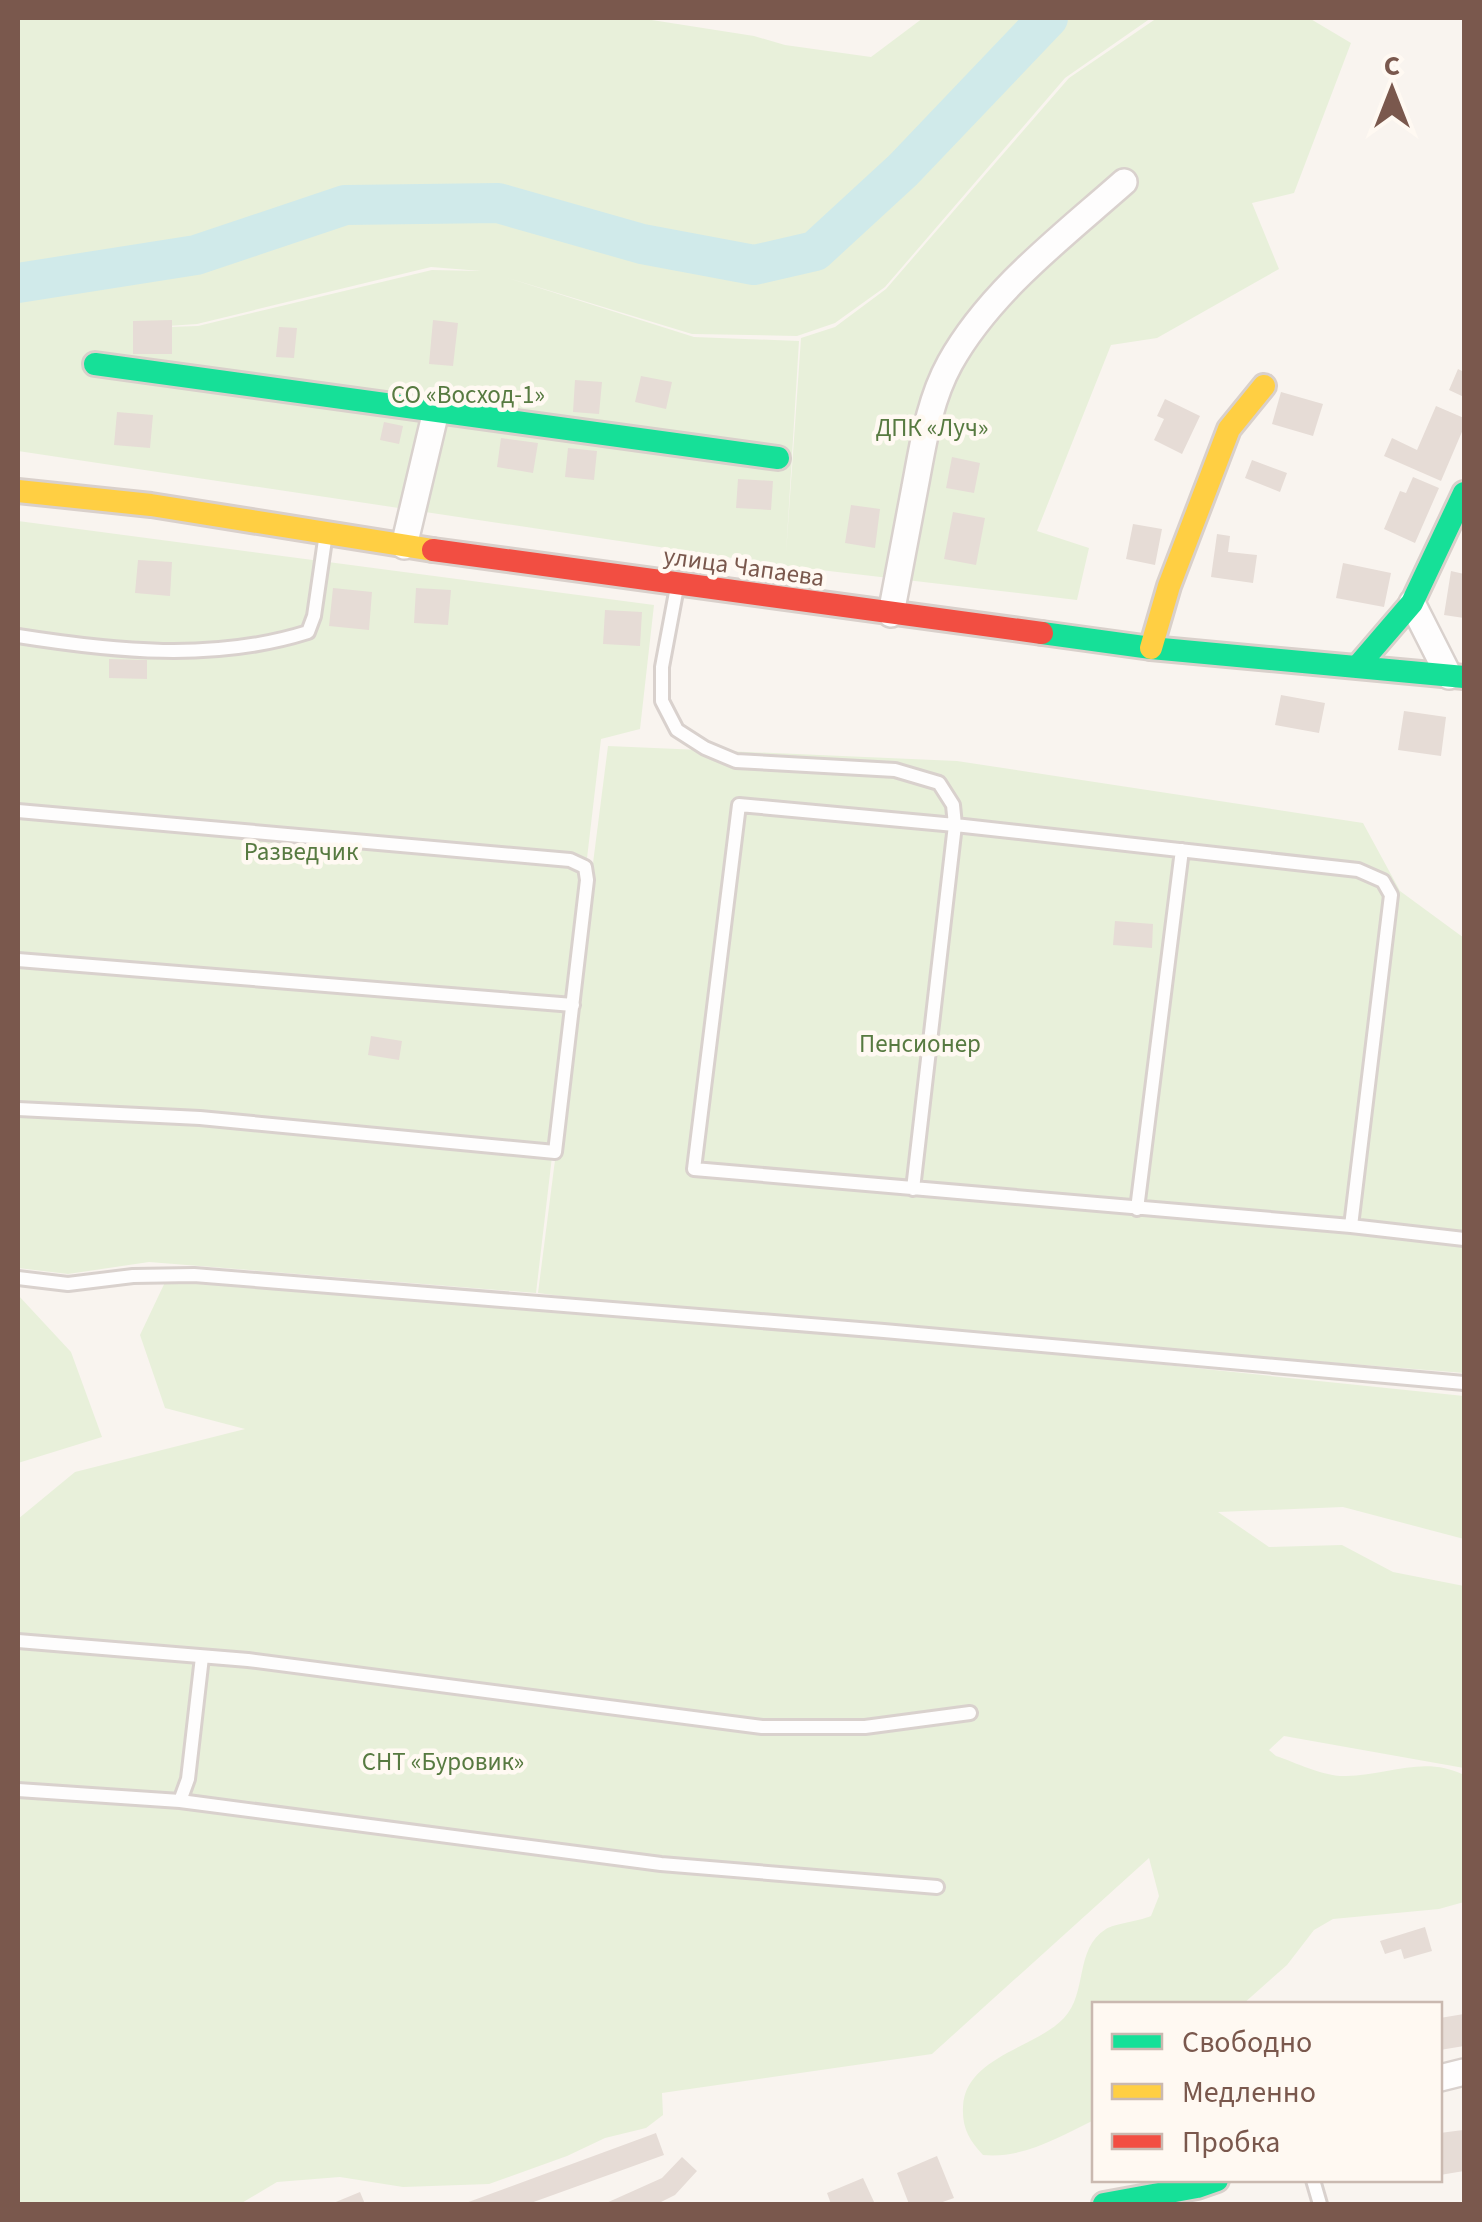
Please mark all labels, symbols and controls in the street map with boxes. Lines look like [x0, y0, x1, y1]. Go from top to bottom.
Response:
north arrow [1342, 40, 1442, 140]
text: С [1384, 46, 1400, 86]
park label: СО «Восход-1» [391, 377, 545, 413]
park label: ДПК «Луч» [875, 410, 989, 446]
street label: улица Чапаева [661, 538, 827, 596]
park label: Разведчик [244, 834, 359, 870]
park label: Пенсионер [859, 1026, 981, 1062]
park label: СНТ «Буровик» [362, 1744, 524, 1780]
legend [1092, 2002, 1442, 2182]
text: Свободно [1182, 2021, 1312, 2064]
text: Медленно [1182, 2071, 1316, 2114]
text: Пробка [1182, 2121, 1280, 2164]

